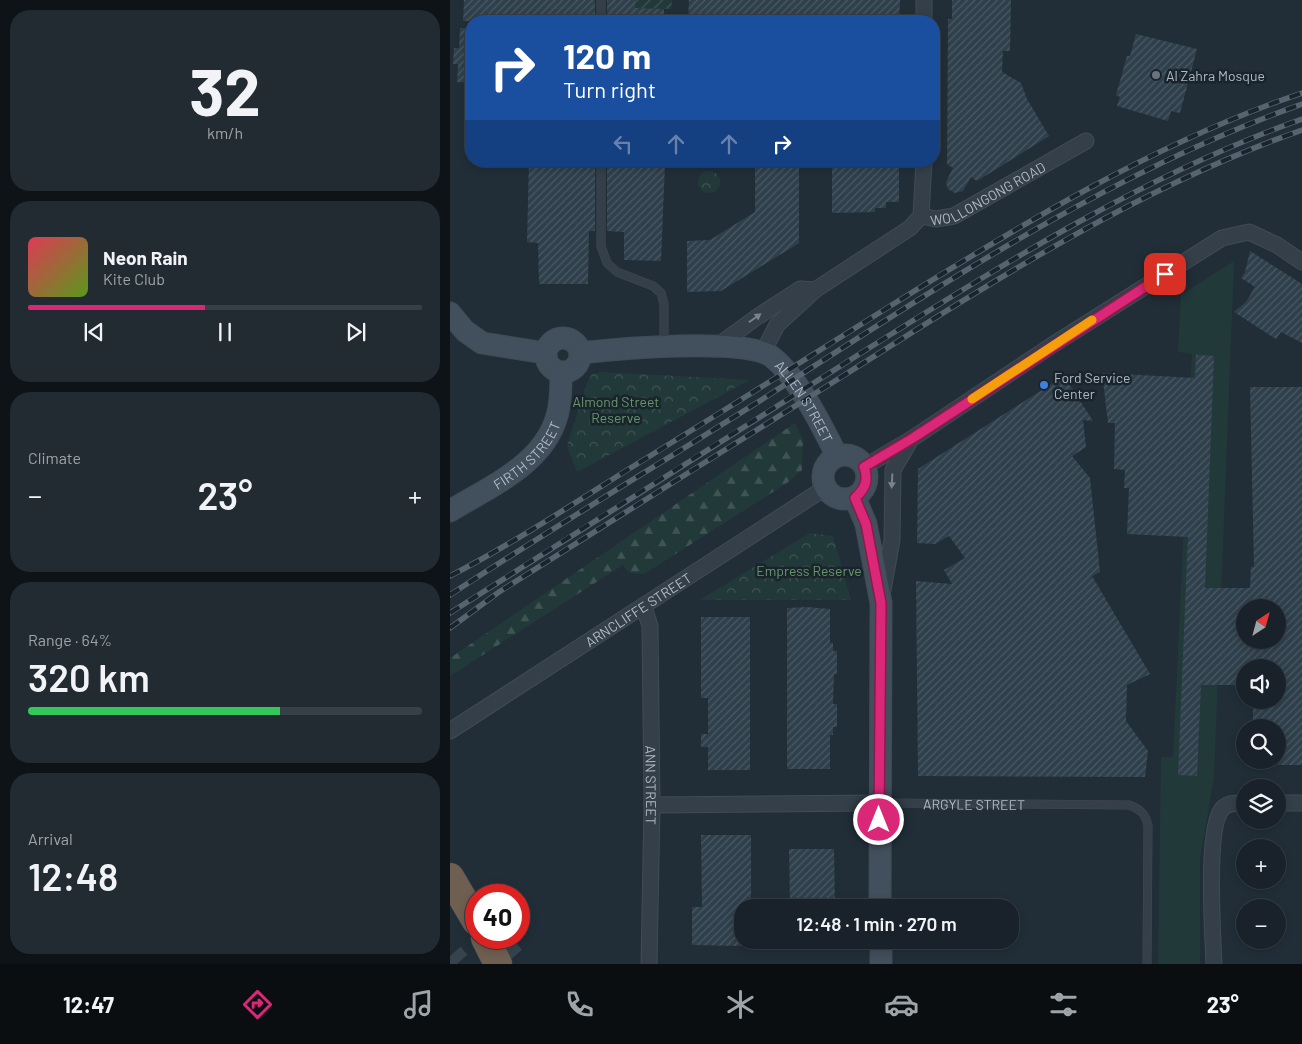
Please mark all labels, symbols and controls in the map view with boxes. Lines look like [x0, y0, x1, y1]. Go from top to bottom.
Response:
text: 120 m [563, 34, 651, 76]
icon: right [480, 35, 545, 100]
text: 32 [189, 51, 261, 129]
place label: Al Zahra Mosque [1166, 67, 1265, 84]
marker: Al Zahra Mosque [1150, 69, 1162, 81]
text: Turn right [563, 76, 656, 102]
text: km/h [207, 123, 243, 142]
icon: left [609, 130, 637, 158]
icon: ahead [662, 130, 690, 158]
icon: ahead [715, 130, 743, 158]
icon: right [768, 130, 796, 158]
street label: WOLLONGONG ROAD [929, 158, 1048, 228]
text: Neon Rain [103, 246, 188, 269]
pin [1144, 253, 1186, 295]
icon: arrive [1151, 260, 1179, 288]
text: Kite Club [103, 269, 165, 288]
one-way arrow [748, 313, 762, 323]
icon: previous [80, 318, 108, 346]
icon: pause [211, 318, 239, 346]
icon: next [342, 318, 370, 346]
street label: ALLEN STREET [772, 356, 837, 445]
place label: Ford Service Center [1054, 369, 1131, 402]
marker: Ford Service Center [1038, 379, 1050, 391]
park label: Almond Street Reserve [573, 393, 659, 426]
street label: FIRTH STREET [490, 419, 563, 492]
text: Climate [28, 448, 81, 467]
text: 23° [197, 472, 253, 518]
one-way arrow [888, 473, 896, 489]
text: − [28, 478, 42, 512]
text: + [408, 478, 422, 512]
park label: Empress Reserve [756, 562, 862, 579]
street label: ARNCLIFFE STREET [582, 569, 694, 650]
north arrow [1236, 599, 1286, 649]
map controls [1236, 599, 1286, 949]
text: Range · 64% [28, 630, 112, 649]
text: 320 km [28, 654, 150, 700]
button: sound [1236, 659, 1286, 709]
button: search [1236, 719, 1286, 769]
street label: ANN STREET [643, 745, 661, 825]
button: layers [1236, 779, 1286, 829]
position arrow [852, 793, 904, 845]
street label: ARGYLE STREET [923, 795, 1025, 813]
text: Arrival [28, 829, 73, 848]
button: + [1236, 839, 1286, 889]
text: 12:48 [28, 853, 118, 899]
speed limit sign: 40 [465, 884, 530, 949]
button: − [1236, 899, 1286, 949]
text: 12:48 · 1 min · 270 m [796, 912, 957, 935]
icon: directions [240, 987, 275, 1022]
icon: music [401, 987, 436, 1022]
icon: phone [562, 987, 597, 1022]
icon: climate [723, 987, 758, 1022]
icon: car [884, 987, 919, 1022]
icon: filters [1046, 987, 1081, 1022]
text: 12:47 [63, 991, 114, 1017]
text: 23° [1207, 991, 1239, 1017]

